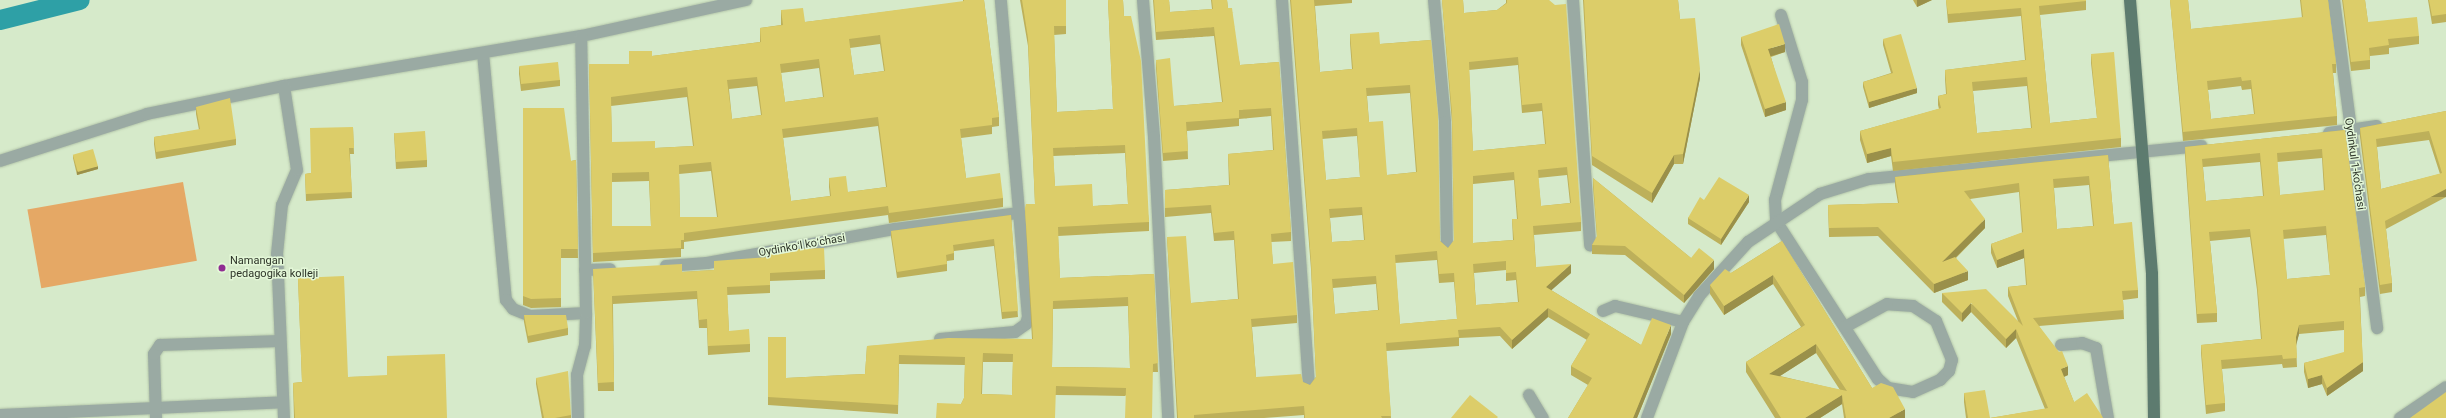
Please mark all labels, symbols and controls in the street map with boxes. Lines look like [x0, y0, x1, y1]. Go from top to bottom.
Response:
street label: Oydinkul 1-ko'chasi [2341, 117, 2367, 211]
street label: Oydinkoʻl koʻchasi [758, 232, 846, 260]
place label: Namangan pedagogika kolleji [230, 255, 318, 281]
marker: Namangan pedagogika kolleji [217, 263, 227, 273]

